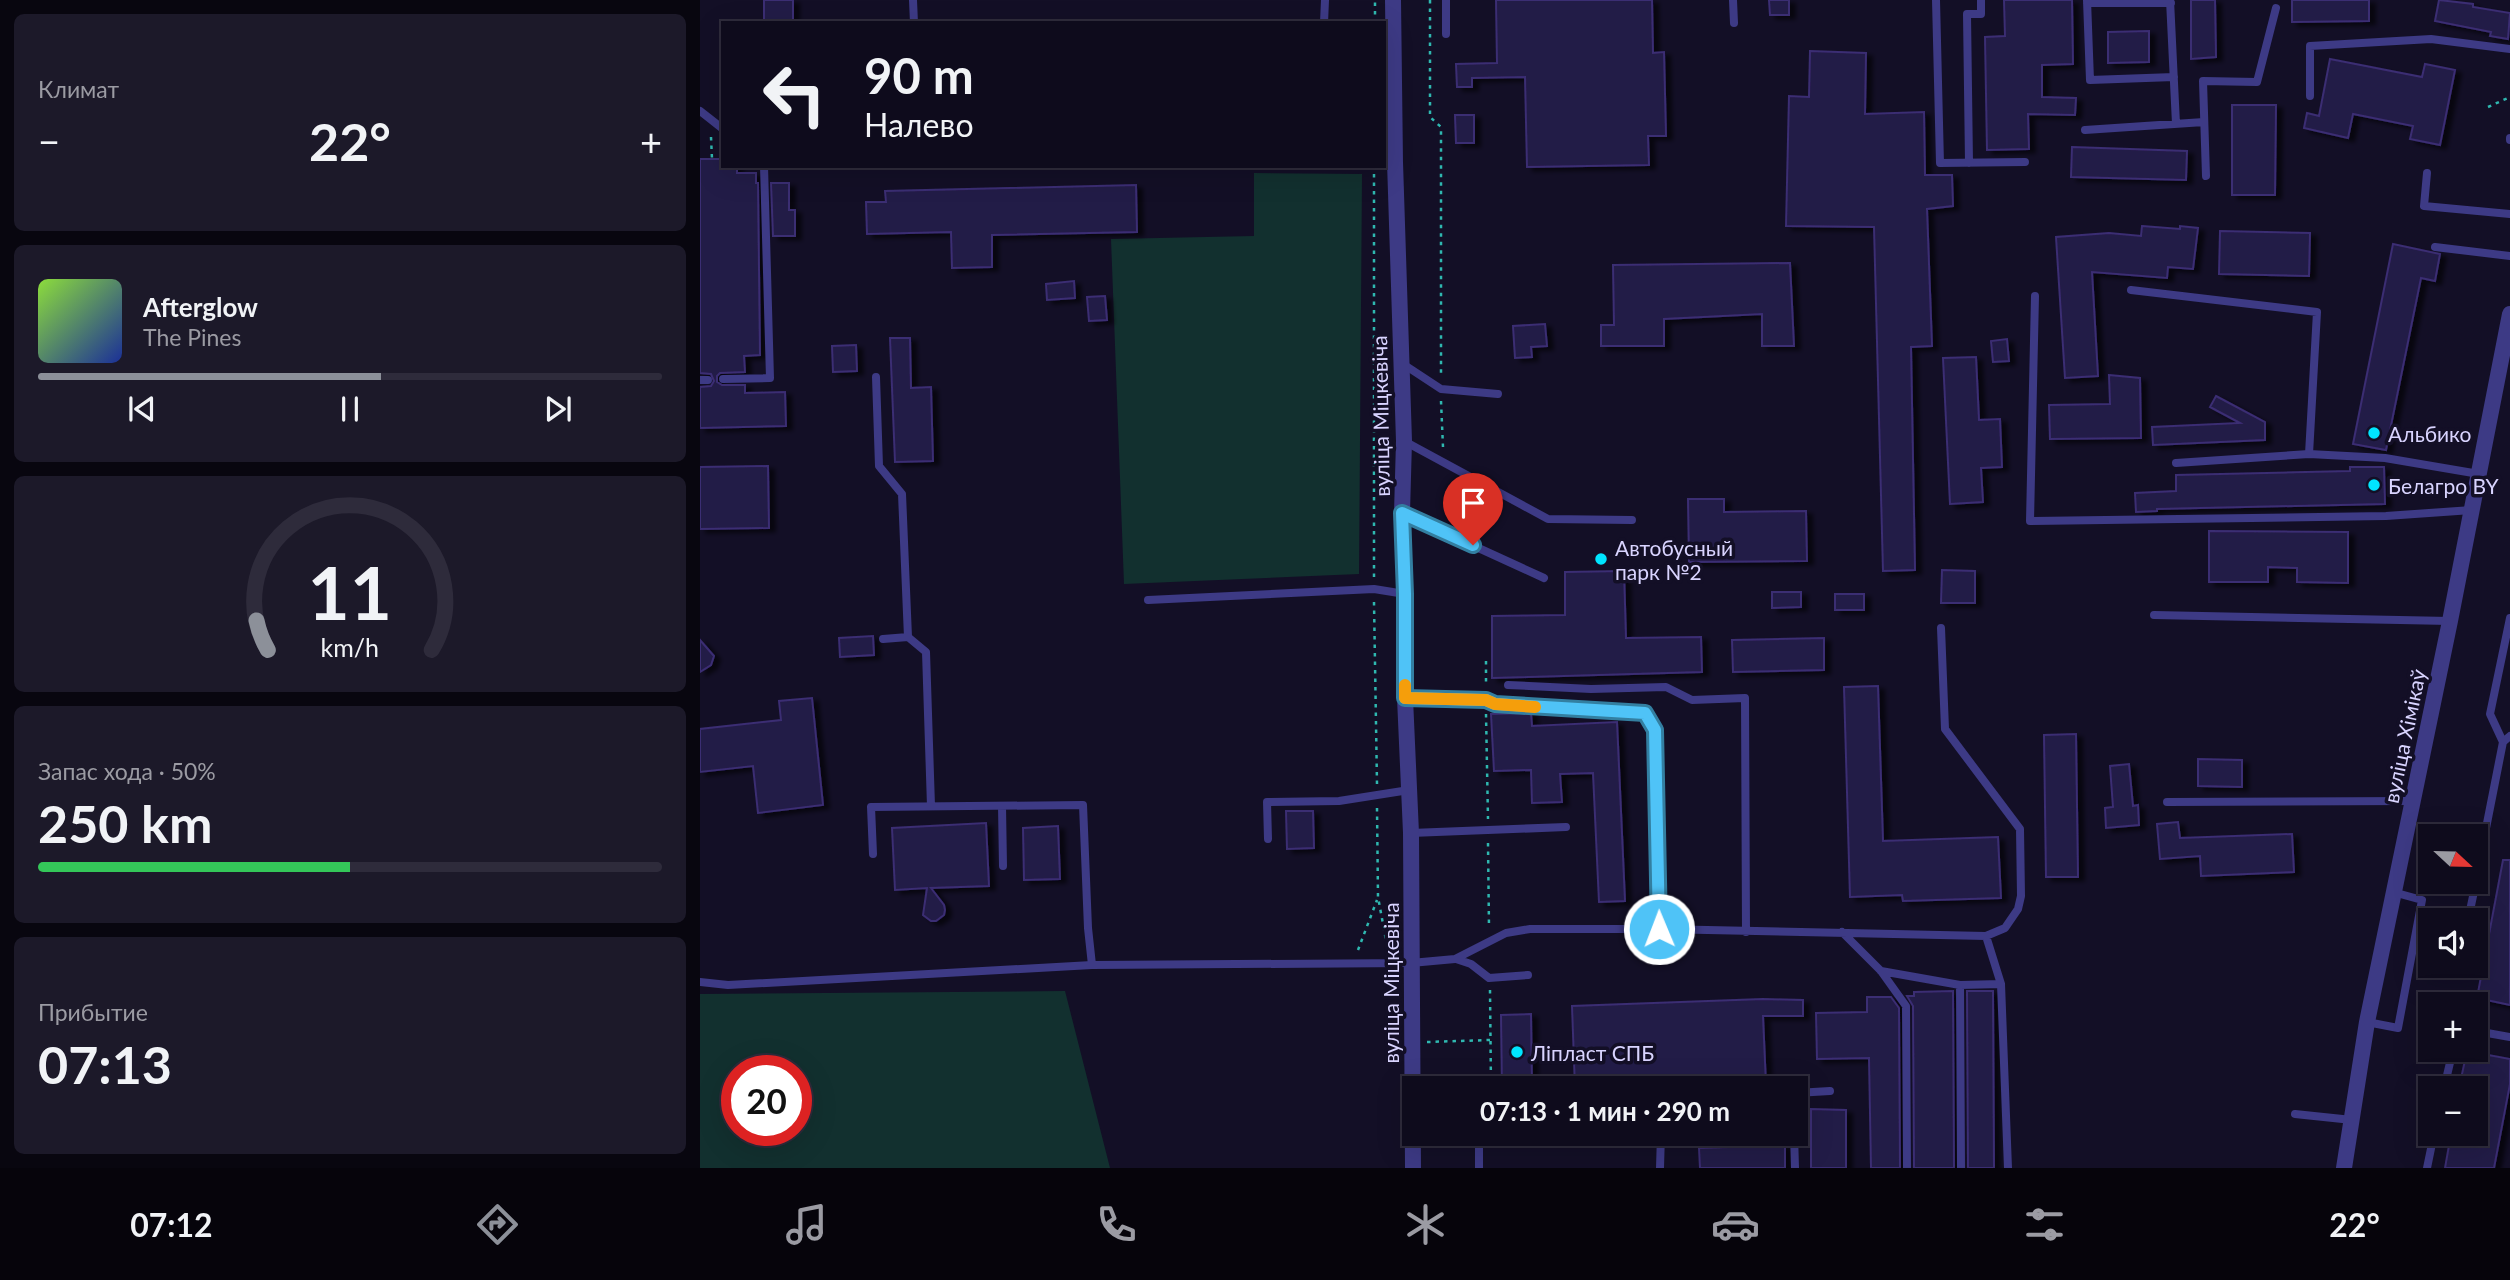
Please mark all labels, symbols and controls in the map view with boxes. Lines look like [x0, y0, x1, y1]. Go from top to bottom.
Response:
text: 90 m [864, 46, 974, 104]
icon: left [749, 49, 840, 140]
text: Климат [38, 75, 119, 103]
text: Налево [864, 105, 974, 144]
text: 22° [309, 110, 391, 172]
text: − [38, 118, 60, 164]
text: + [640, 118, 662, 164]
text: Afterglow [143, 291, 258, 323]
text: The Pines [143, 323, 241, 351]
street label: вуліца Міцкевіча [1366, 335, 1394, 497]
icon: previous [123, 390, 161, 428]
icon: pause [331, 390, 369, 428]
icon: next [539, 390, 577, 428]
place label: Альбико [2388, 421, 2472, 446]
marker: Альбико [2366, 425, 2382, 441]
pin [1443, 473, 1503, 545]
place label: Белагро BY [2388, 473, 2500, 498]
marker: Белагро BY [2366, 477, 2382, 493]
icon: arrive [1454, 484, 1492, 522]
place label: Автобусный парк №2 [1615, 535, 1733, 584]
text: 11 [308, 548, 392, 636]
marker: Автобусный парк №2 [1593, 551, 1609, 567]
text: km/h [321, 632, 379, 662]
street label: вуліца Хімікаў [2378, 667, 2430, 805]
text: Запас хода · 50% [38, 757, 216, 785]
text: 250 km [38, 792, 212, 854]
north arrow [2418, 824, 2488, 894]
map controls [2418, 824, 2488, 1146]
position arrow [1622, 892, 1696, 966]
street label: вуліца Міцкевіча [1378, 902, 1403, 1064]
button: sound [2418, 908, 2488, 978]
button: + [2418, 992, 2488, 1062]
text: Прибытие [38, 998, 148, 1026]
text: 07:13 [38, 1033, 172, 1095]
place label: Ліпласт СПБ [1530, 1040, 1654, 1065]
marker: Ліпласт СПБ [1509, 1044, 1525, 1060]
speed limit sign: 20 [721, 1055, 812, 1146]
button: − [2418, 1076, 2488, 1146]
text: 07:13 · 1 мин · 290 m [1480, 1095, 1730, 1127]
icon: directions [473, 1200, 522, 1249]
icon: music [782, 1200, 831, 1249]
icon: phone [1092, 1200, 1141, 1249]
icon: climate [1401, 1200, 1450, 1249]
icon: car [1711, 1200, 1760, 1249]
icon: filters [2020, 1200, 2069, 1249]
text: 07:12 [130, 1205, 213, 1244]
text: 22° [2329, 1205, 2380, 1244]

